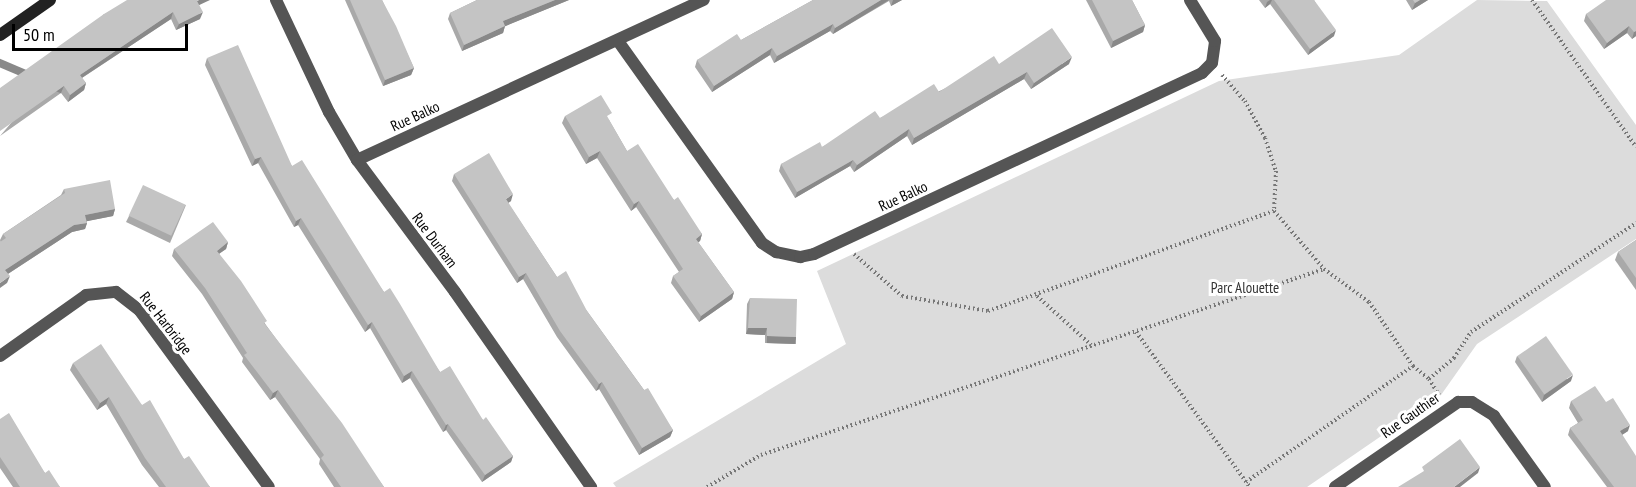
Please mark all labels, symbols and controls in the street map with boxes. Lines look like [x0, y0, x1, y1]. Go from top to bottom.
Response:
scale bar [15, 12, 190, 50]
text: 50 m [23, 23, 55, 46]
street label: Rue Balko [388, 97, 442, 135]
street label: Rue Balko [876, 177, 930, 215]
street label: Rue Durham [409, 209, 461, 271]
park label: Parc Alouette [1210, 279, 1280, 297]
street label: Rue Harbridge [136, 288, 196, 358]
street label: Rue Gauthier [1377, 388, 1443, 442]

